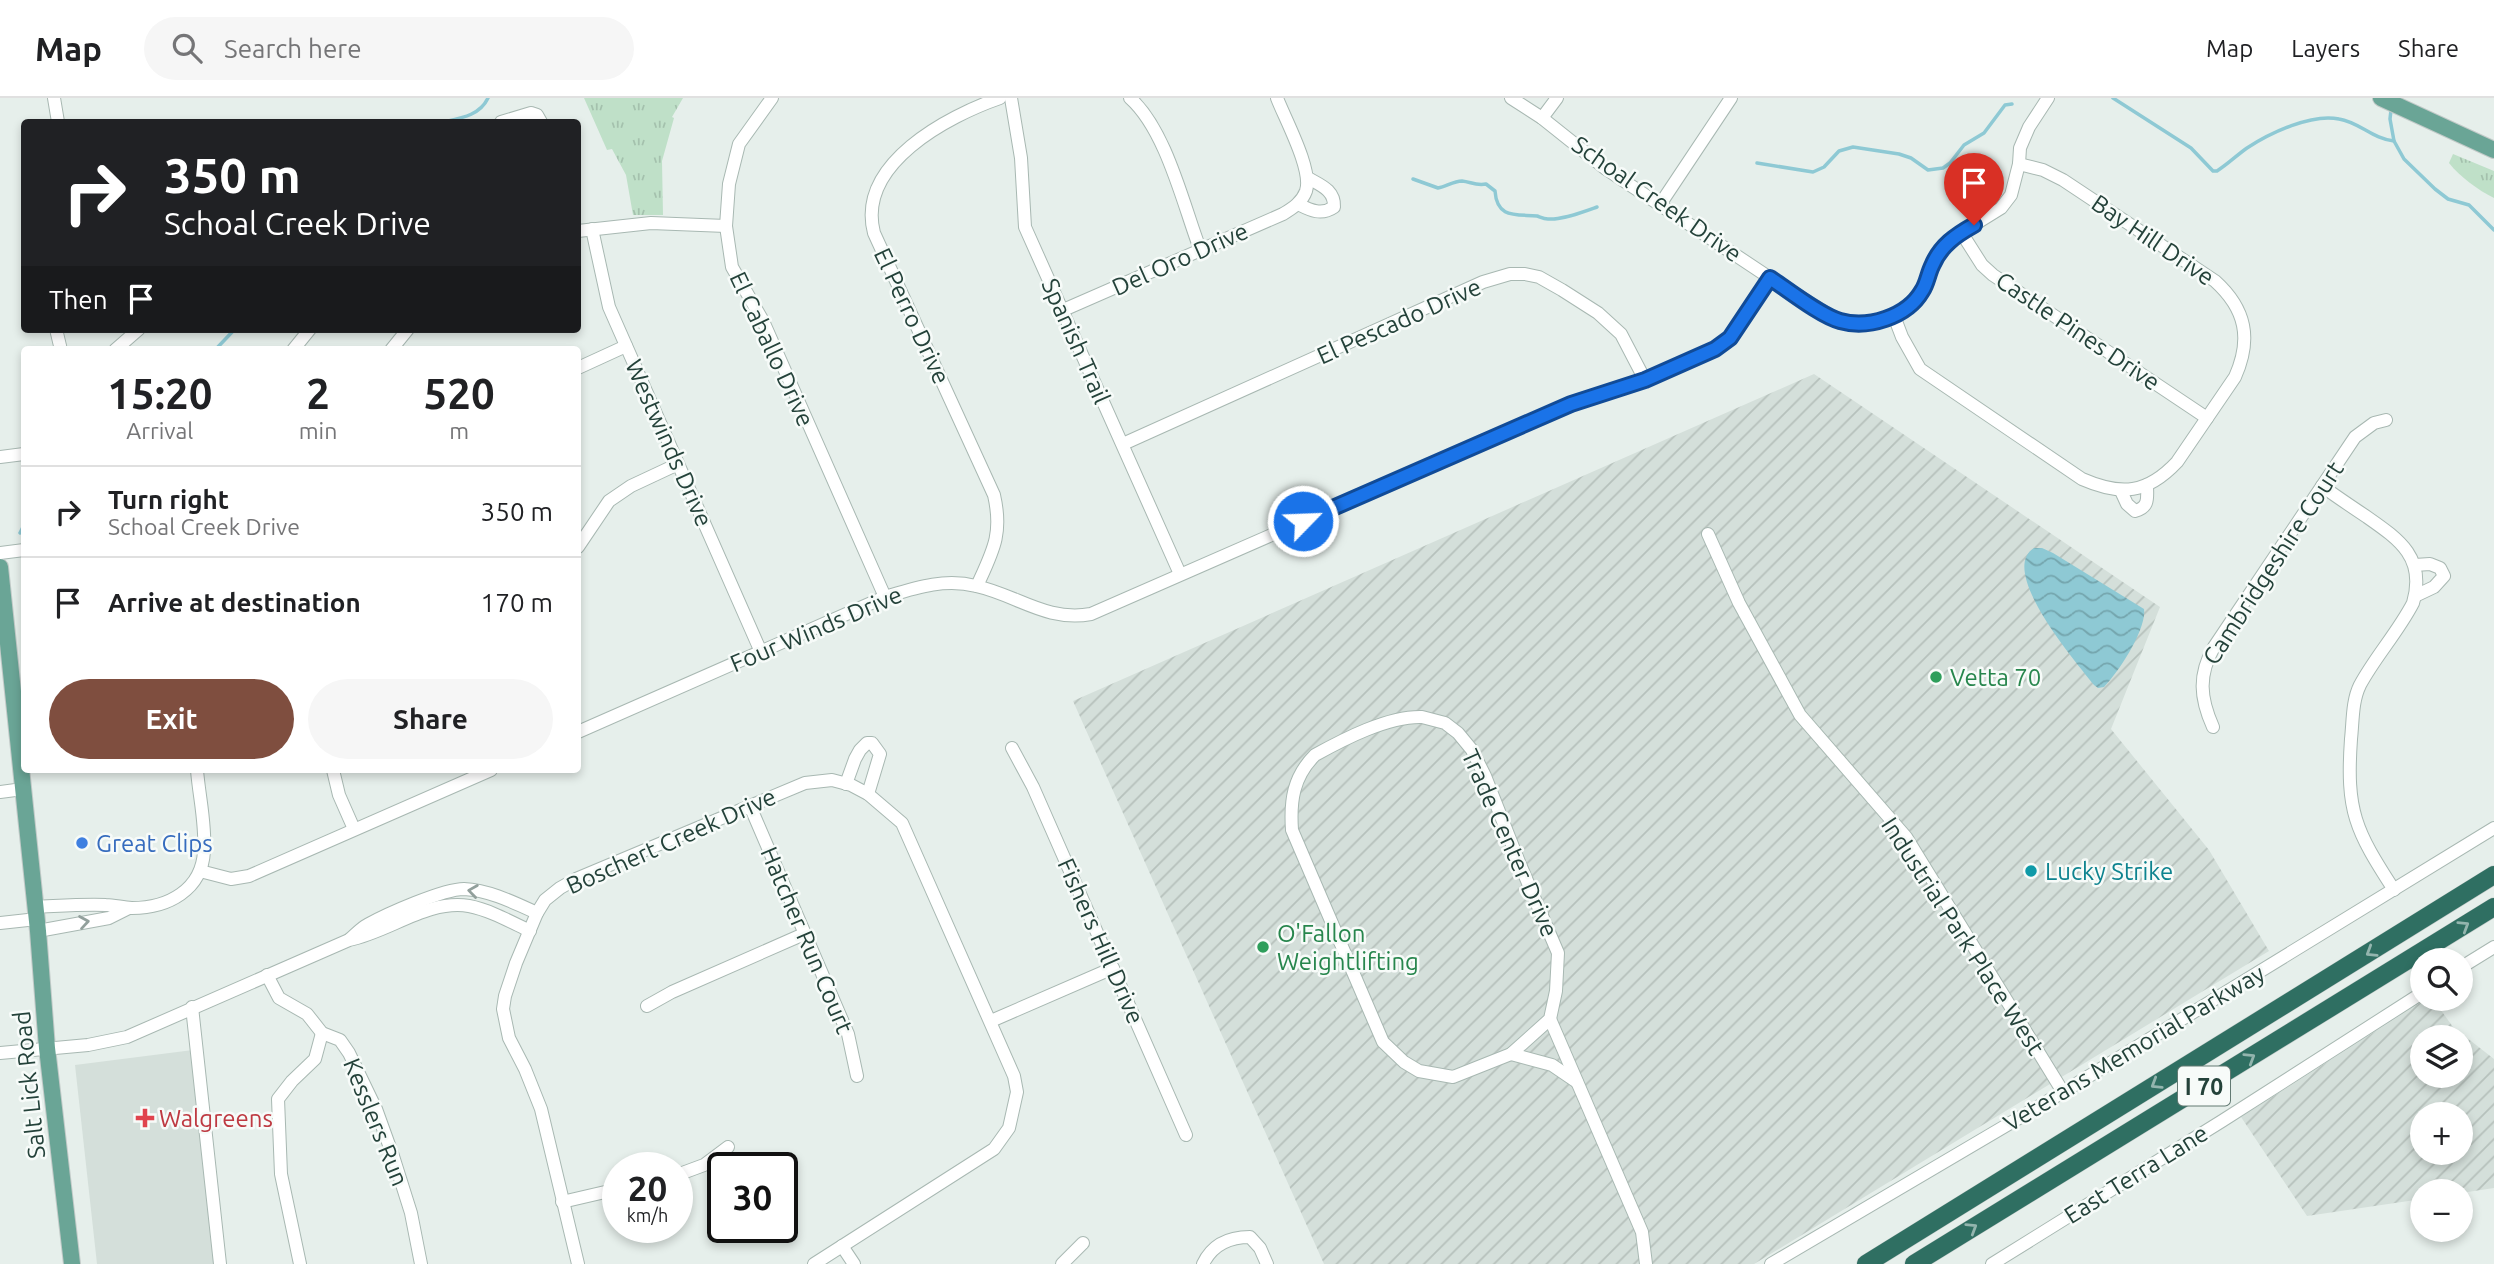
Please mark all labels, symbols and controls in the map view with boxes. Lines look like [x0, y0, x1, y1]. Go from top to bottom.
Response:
search box [144, 17, 634, 80]
icon: search [168, 29, 206, 67]
text: Map [35, 30, 102, 67]
text: Search here [224, 34, 362, 63]
text: Map [2206, 35, 2253, 62]
text: Layers [2291, 35, 2360, 62]
text: Share [2398, 35, 2459, 62]
street label: Schoal Creek Drive [1567, 131, 1747, 267]
icon: right [49, 147, 140, 238]
text: 350 m [164, 147, 301, 202]
pin [1944, 153, 2004, 225]
icon: arrive [1955, 164, 1993, 202]
street label: Bay Hill Drive [2087, 189, 2219, 291]
text: Schoal Creek Drive [164, 205, 431, 241]
street label: Del Oro Drive [1108, 217, 1252, 301]
street label: El Perro Drive [869, 244, 955, 388]
street label: Castle Pines Drive [1991, 266, 2165, 396]
street label: El Caballo Drive [724, 267, 820, 431]
street label: El Pescado Drive [1313, 273, 1485, 369]
street label: Spanish Trail [1036, 274, 1116, 408]
icon: arrive [122, 280, 160, 318]
text: Then [49, 285, 108, 314]
street label: Westwinds Drive [620, 355, 718, 531]
text: 15:20 [107, 370, 212, 417]
text: 2 [306, 370, 330, 417]
text: 520 [424, 370, 495, 417]
text: Arrival [126, 418, 193, 443]
text: min [299, 418, 337, 443]
text: m [449, 418, 469, 443]
street label: Cambridgeshire Court [2197, 456, 2349, 670]
position arrow [1266, 484, 1340, 558]
text: Turn right [108, 485, 229, 514]
icon: right [49, 493, 87, 531]
text: 350 m [481, 497, 553, 526]
text: Schoal Creek Drive [108, 514, 300, 539]
street label: Four Winds Drive [726, 581, 906, 677]
icon: arrive [49, 584, 87, 622]
text: Arrive at destination [108, 588, 361, 617]
text: 170 m [481, 588, 553, 617]
place label: Vetta 70 [1950, 664, 2041, 691]
marker: Vetta 70 [1928, 669, 1944, 685]
button: Exit [49, 679, 294, 759]
button: Share [308, 679, 553, 759]
street label: Trade Center Drive [1457, 745, 1563, 941]
street label: Boschert Creek Drive [562, 783, 780, 899]
street label: Industrial Park Place West [1876, 812, 2050, 1060]
place label: Great Clips [96, 830, 213, 857]
marker: Great Clips [74, 835, 90, 851]
street label: Hatcher Run Court [756, 843, 859, 1038]
street label: Fishers Hill Drive [1052, 854, 1150, 1028]
place label: Lucky Strike [2045, 858, 2173, 885]
marker: Lucky Strike [2023, 863, 2039, 879]
one-way arrow [467, 884, 479, 899]
one-way arrow [79, 915, 90, 930]
place label: O'Fallon Weightlifting [1277, 920, 1419, 975]
one-way arrow [2457, 921, 2470, 934]
marker: O'Fallon Weightlifting [1255, 939, 1271, 955]
one-way arrow [2365, 943, 2378, 956]
map controls [2410, 948, 2473, 1242]
button: search [2410, 948, 2473, 1011]
street label: Veterans Memorial Parkway [1999, 959, 2270, 1137]
street label: Salt Lick Road [8, 1010, 50, 1160]
button: layers [2410, 1025, 2473, 1088]
one-way arrow [2242, 1053, 2255, 1066]
street label: Kesslers Run [338, 1054, 414, 1190]
road number: I 70 [2178, 1066, 2230, 1105]
one-way arrow [2151, 1076, 2164, 1089]
button: + [2410, 1102, 2473, 1165]
place label: Walgreens [159, 1105, 273, 1132]
marker: Walgreens [137, 1110, 153, 1126]
street label: East Terra Lane [2059, 1119, 2213, 1229]
speed limit sign: 30 [707, 1152, 798, 1243]
text: 20 [628, 1168, 667, 1208]
button: − [2410, 1179, 2473, 1242]
text: km/h [627, 1205, 668, 1225]
one-way arrow [1965, 1224, 1978, 1237]

